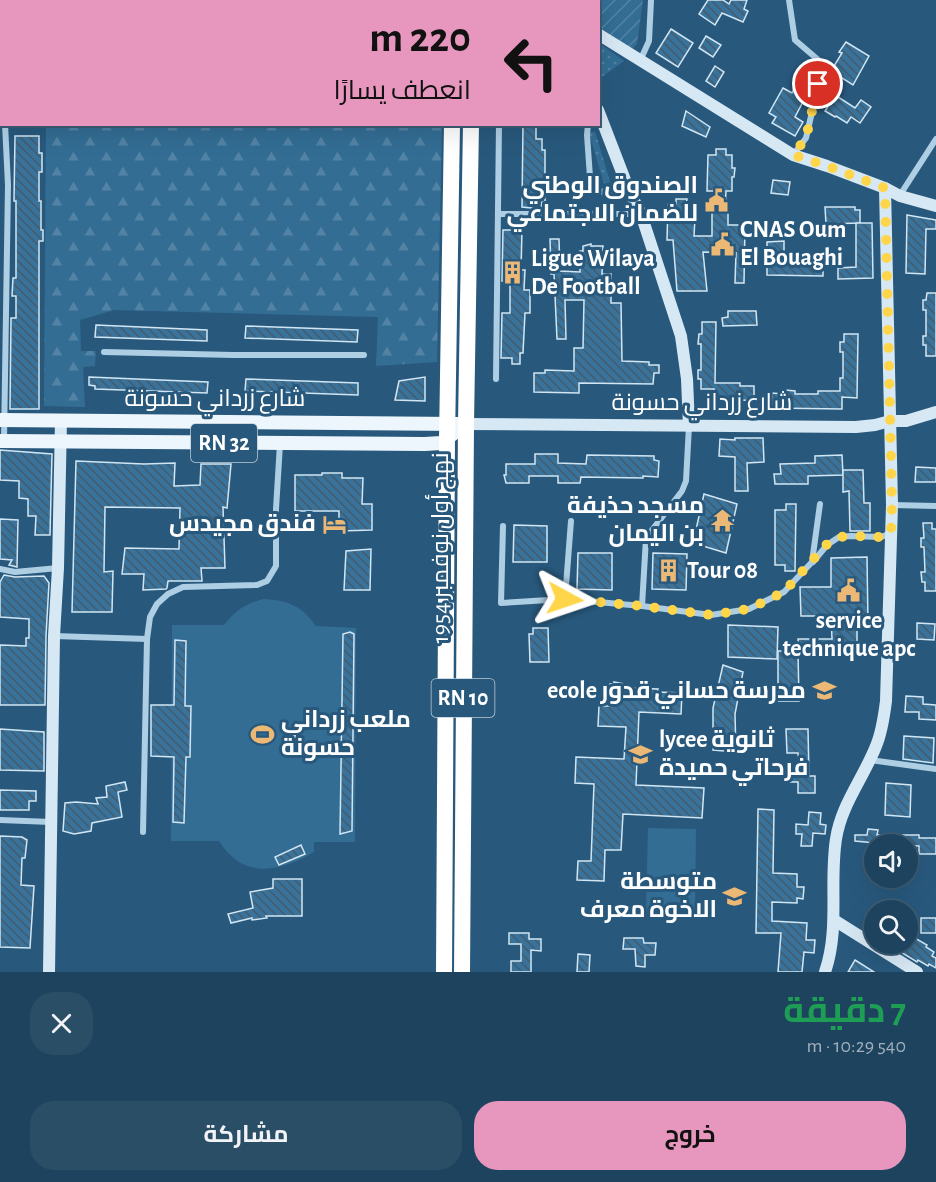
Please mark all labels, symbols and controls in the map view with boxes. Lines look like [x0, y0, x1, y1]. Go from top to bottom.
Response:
text: 220 m [369, 17, 471, 59]
icon: left [492, 24, 570, 102]
pin [792, 58, 843, 109]
icon: arrive [801, 67, 834, 100]
text: انعطف يسارًا [333, 77, 471, 104]
place label: الصندوق الوطني للضمان الاجتماعي [506, 174, 698, 232]
public building icon: الصندوق الوطني للضمان الاجتماعي [703, 187, 729, 213]
place label: CNAS Oum El Bouaghi [740, 218, 846, 270]
public building icon: CNAS Oum El Bouaghi [709, 231, 735, 257]
place label: Ligue Wilaya De Football [531, 247, 655, 299]
building icon: Ligue Wilaya De Football [500, 260, 526, 286]
street label: شارع زرداني حسونة [125, 386, 305, 417]
street label: شارع زرداني حسونة [612, 390, 792, 421]
road number: RN 32 [191, 424, 257, 462]
street label: نهج أول نوفمبر 1954 [424, 452, 456, 644]
place label: مسجد حذيفة بن اليمان [567, 494, 704, 547]
temple icon: مسجد حذيفة بن اليمان [709, 507, 735, 533]
hotel icon: فندق مجيدس [321, 511, 347, 537]
place label: فندق مجيدس [169, 512, 316, 537]
building icon: Tour 08 [656, 558, 682, 584]
place label: Tour 08 [687, 559, 758, 583]
position arrow [533, 567, 597, 631]
public building icon: service technique apc [836, 578, 862, 604]
place label: service technique apc [782, 609, 916, 661]
school or university icon: ecole مدرسة حساني قدور [811, 678, 837, 704]
road number: RN 10 [432, 679, 494, 717]
place label: ecole مدرسة حساني قدور [547, 679, 806, 709]
place label: ملعب زرداني حسونة [281, 708, 411, 761]
sports icon: ملعب زرداني حسونة [250, 721, 276, 747]
place label: lycee ثانوية فرحاتي حميدة [659, 726, 808, 786]
school or university icon: lycee ثانوية فرحاتي حميدة [628, 741, 654, 767]
map controls [864, 834, 918, 954]
button: sound [864, 834, 918, 888]
place label: متوسطة الاخوة معرف [580, 870, 717, 923]
school or university icon: متوسطة الاخوة معرف [722, 883, 748, 909]
button: search [864, 900, 918, 954]
button: close [30, 992, 93, 1055]
text: 7 دقيقة [783, 993, 906, 1029]
text: 540 m · 10:29 [806, 1036, 906, 1056]
button: مشاركة [30, 1101, 462, 1170]
button: خروج [474, 1101, 906, 1170]

